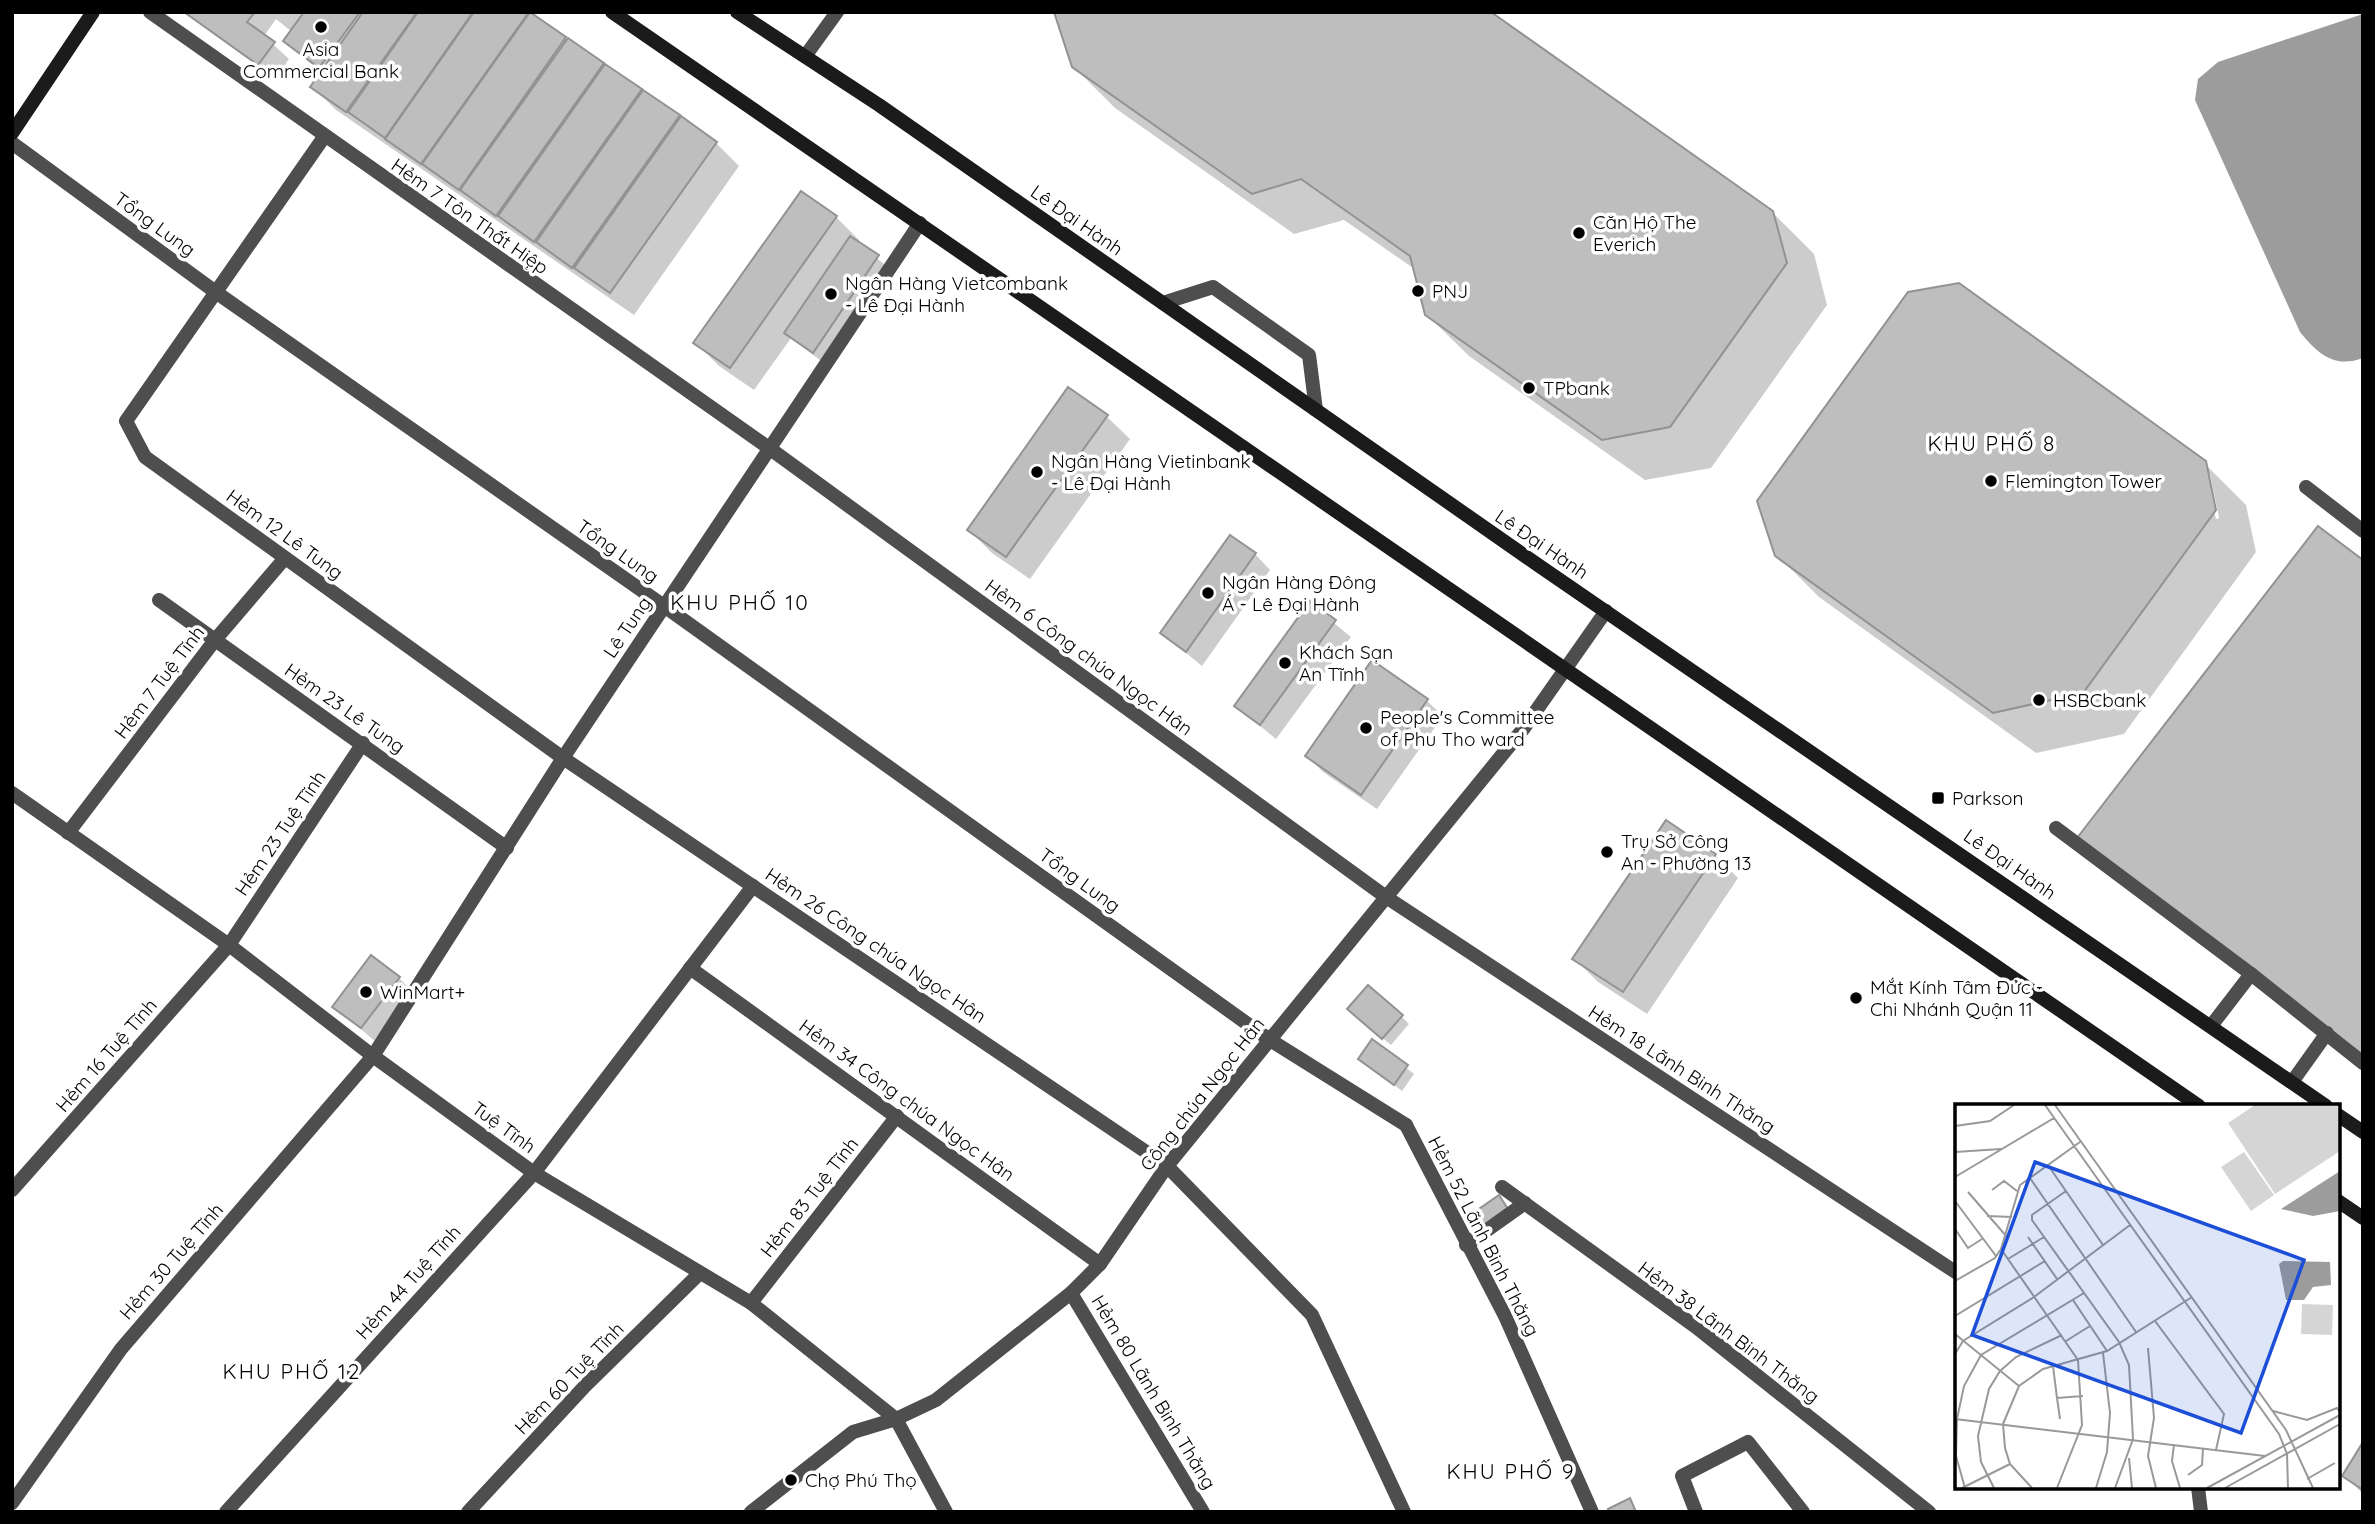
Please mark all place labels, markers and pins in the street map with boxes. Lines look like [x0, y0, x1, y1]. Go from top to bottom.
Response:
marker: Asia Commercial Bank [313, 19, 329, 35]
place label: Asia Commercial Bank [243, 37, 399, 83]
place label: Căn Hộ The Everich [1593, 210, 1696, 256]
marker: Căn Hộ The Everich [1571, 225, 1587, 241]
place label: Ngân Hàng Vietcombank - Lê Đại Hành [845, 271, 1068, 317]
place label: PNJ [1432, 279, 1468, 303]
marker: PNJ [1410, 283, 1426, 299]
marker: Ngân Hàng Vietcombank - Lê Đại Hành [823, 286, 839, 302]
place label: TPbank [1543, 376, 1610, 400]
marker: TPbank [1521, 380, 1537, 396]
place label: Ngân Hàng Vietinbank - Lê Đại Hành [1051, 449, 1251, 495]
marker: Ngân Hàng Vietinbank - Lê Đại Hành [1029, 464, 1045, 480]
place label: Flemington Tower [2005, 469, 2163, 493]
marker: Flemington Tower [1983, 473, 1999, 489]
place label: Ngân Hàng Đông Á - Lê Đại Hành [1222, 570, 1376, 616]
marker: Ngân Hàng Đông Á - Lê Đại Hành [1200, 585, 1216, 601]
place label: Khách Sạn An Tĩnh [1299, 640, 1393, 686]
marker: Khách Sạn An Tĩnh [1277, 655, 1293, 671]
place label: HSBCbank [2053, 688, 2146, 712]
marker: HSBCbank [2031, 692, 2047, 708]
place label: People's Committee of Phu Tho ward [1380, 705, 1554, 751]
marker: People's Committee of Phu Tho ward [1358, 720, 1374, 736]
place label: Parkson [1952, 786, 2024, 810]
marker: Parkson [1930, 790, 1946, 806]
place label: Trụ Sở Công An - Phường 13 [1621, 829, 1751, 875]
marker: Trụ Sở Công An - Phường 13 [1599, 844, 1615, 860]
place label: Mắt Kính Tâm Đức - Chi Nhánh Quận 11 [1870, 975, 2043, 1021]
place label: WinMart+ [380, 980, 465, 1004]
marker: WinMart+ [358, 984, 374, 1000]
marker: Mắt Kính Tâm Đức - Chi Nhánh Quận 11 [1848, 990, 1864, 1006]
place label: Chợ Phú Thọ [805, 1468, 917, 1492]
marker: Chợ Phú Thọ [783, 1472, 799, 1488]

